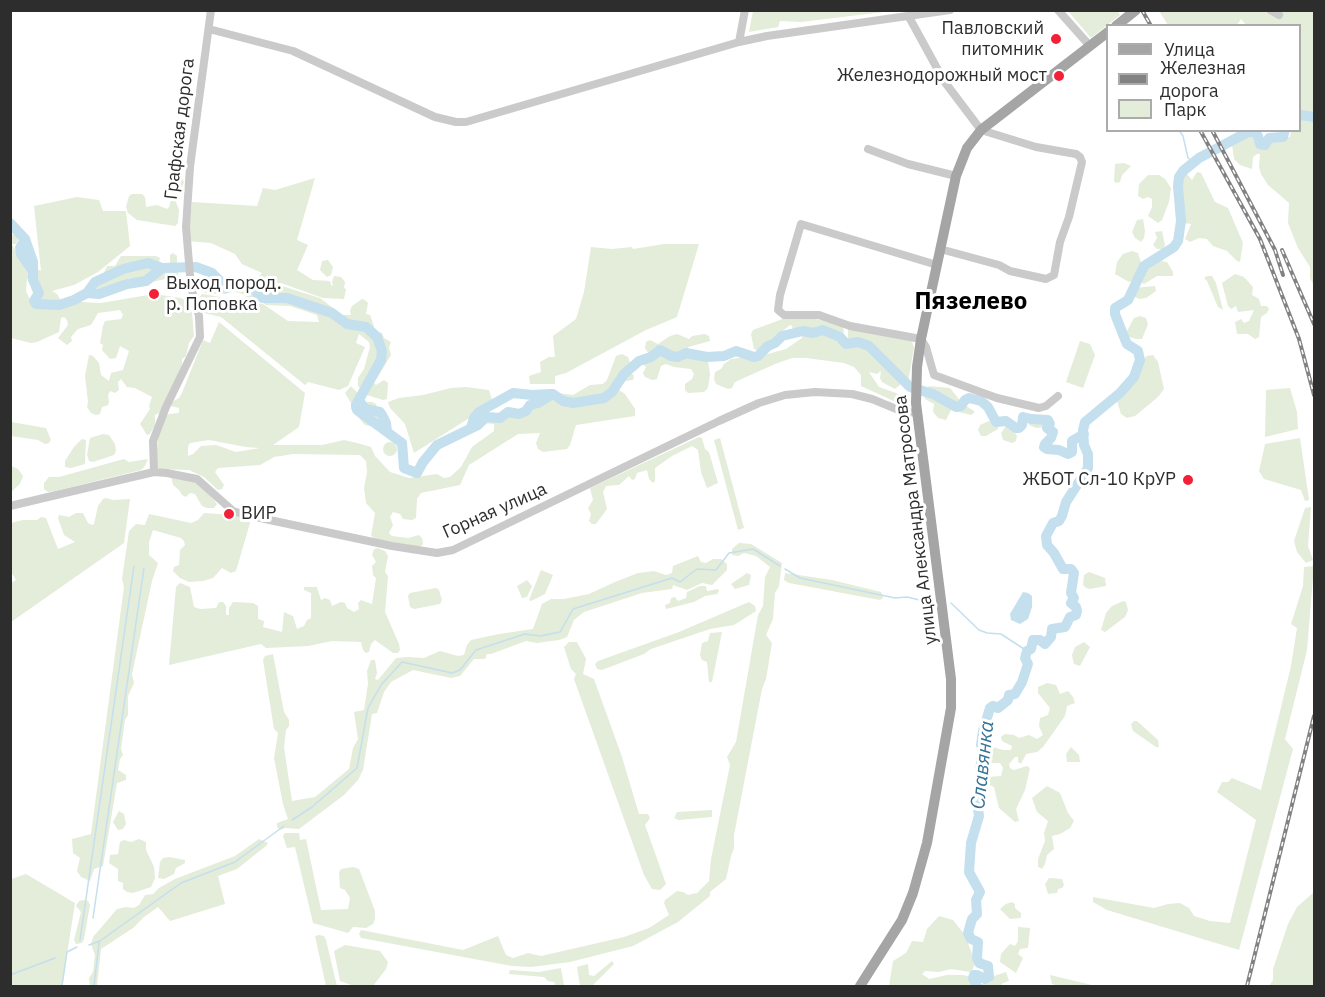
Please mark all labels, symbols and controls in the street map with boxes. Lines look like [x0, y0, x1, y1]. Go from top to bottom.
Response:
place label: Павловский питомник [942, 18, 1044, 60]
legend [1106, 24, 1301, 132]
marker: Павловский питомник [1049, 32, 1063, 46]
text: Улица [1164, 38, 1215, 61]
text: Железная дорога [1160, 56, 1246, 102]
street label: Графская дорога [161, 57, 199, 201]
place label: Железнодорожный мост [837, 65, 1047, 87]
marker: Железнодорожный мост [1052, 69, 1066, 83]
text: Парк [1164, 98, 1206, 121]
place label: Выход пород. р. Поповка [166, 273, 282, 316]
marker: Выход пород. р. Поповка [147, 287, 161, 301]
district label: Пязелево [915, 288, 1027, 316]
street label: улица Александра Матросова [890, 394, 942, 646]
place label: ЖБОТ Сл-10 КрУР [1022, 469, 1176, 491]
marker: ЖБОТ Сл-10 КрУР [1181, 473, 1195, 487]
street label: Горная улица [440, 478, 550, 544]
place label: ВИР [241, 503, 276, 525]
marker: ВИР [222, 507, 236, 521]
water label: Славянка [966, 720, 1000, 810]

